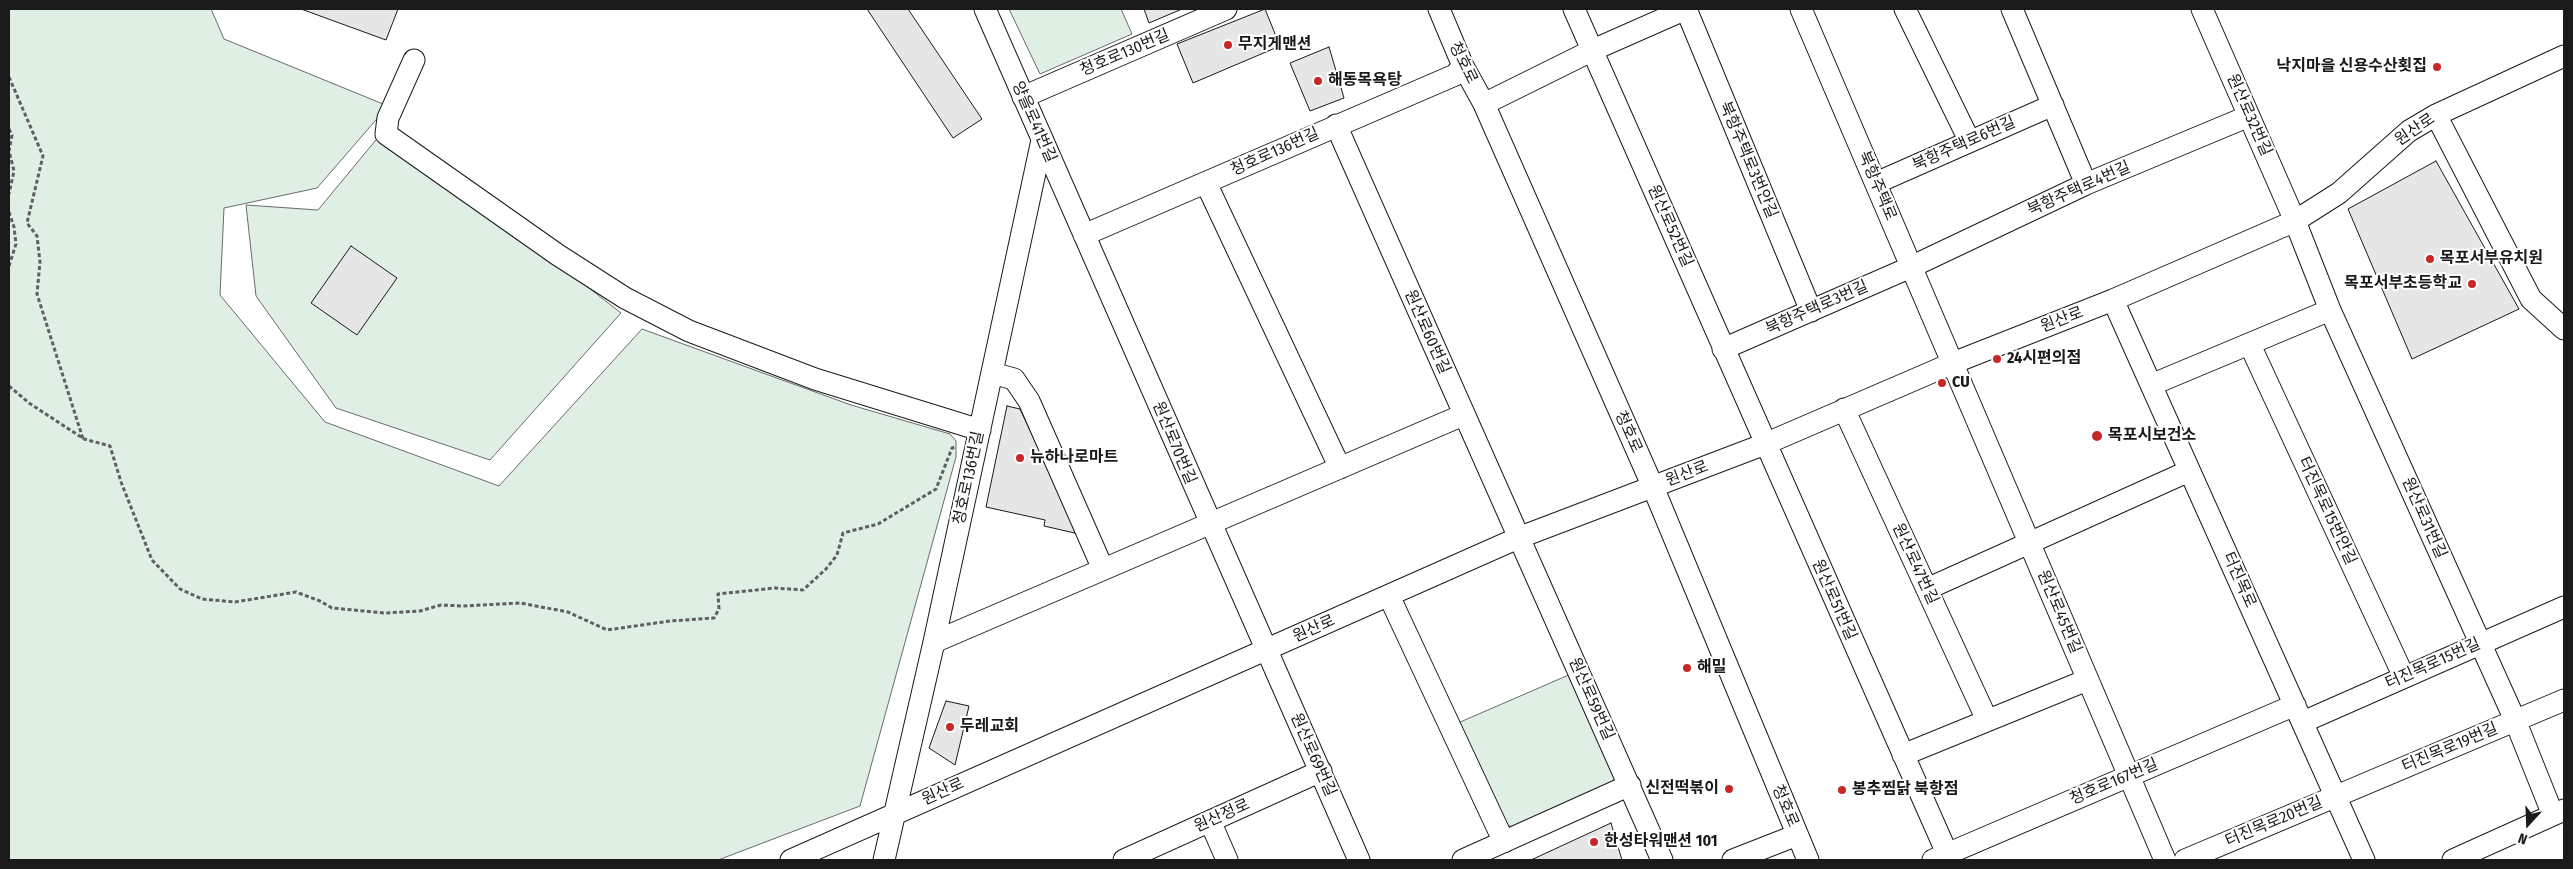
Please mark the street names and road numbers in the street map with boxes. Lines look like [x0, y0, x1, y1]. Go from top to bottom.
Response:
street label: 청호로130번길 [1077, 26, 1173, 80]
street label: 청호로 [1445, 39, 1481, 87]
street label: 원산로32번길 [2222, 71, 2276, 159]
street label: 양을로41번길 [1008, 78, 1060, 166]
street label: 북항주택로3번안길 [1715, 99, 1781, 221]
street label: 원산로 [2391, 110, 2439, 150]
street label: 북항주택로6번길 [1909, 113, 2019, 175]
street label: 청호로136번길 [1228, 124, 1322, 180]
street label: 북항주택로 [1854, 148, 1900, 224]
street label: 북항주택로4번길 [2024, 158, 2134, 220]
street label: 원산로52번길 [1643, 182, 1697, 270]
street label: 북항주택로3번길 [1763, 277, 1871, 339]
street label: 원산로60번길 [1400, 287, 1454, 377]
street label: 원산로 [2038, 303, 2086, 337]
street label: 원산로70번길 [1148, 399, 1200, 487]
street label: 청호로 [1610, 408, 1646, 456]
street label: 청호로136번길 [950, 430, 988, 526]
street label: 터진목로15번안길 [2294, 454, 2360, 568]
street label: 원산로 [1663, 457, 1711, 491]
street label: 원산로31번길 [2398, 475, 2450, 561]
street label: 원산로47번길 [1888, 520, 1942, 608]
street label: 터진목로 [2218, 549, 2260, 611]
street label: 원산로51번길 [1808, 557, 1860, 643]
street label: 원산로45번길 [2033, 568, 2085, 656]
street label: 원산로 [1290, 611, 1338, 647]
street label: 터진목로15번길 [2383, 635, 2483, 693]
street label: 원산로59번길 [1564, 655, 1618, 743]
street label: 원산로69번길 [1286, 710, 1340, 800]
street label: 터진목로19번길 [2399, 719, 2501, 777]
street label: 청호로167번길 [2067, 755, 2161, 809]
street label: 원산로 [919, 774, 967, 810]
street label: 청호로 [1768, 782, 1802, 830]
street label: 터진목로20번길 [2223, 793, 2325, 851]
street label: 원산정로 [1191, 795, 1253, 837]

